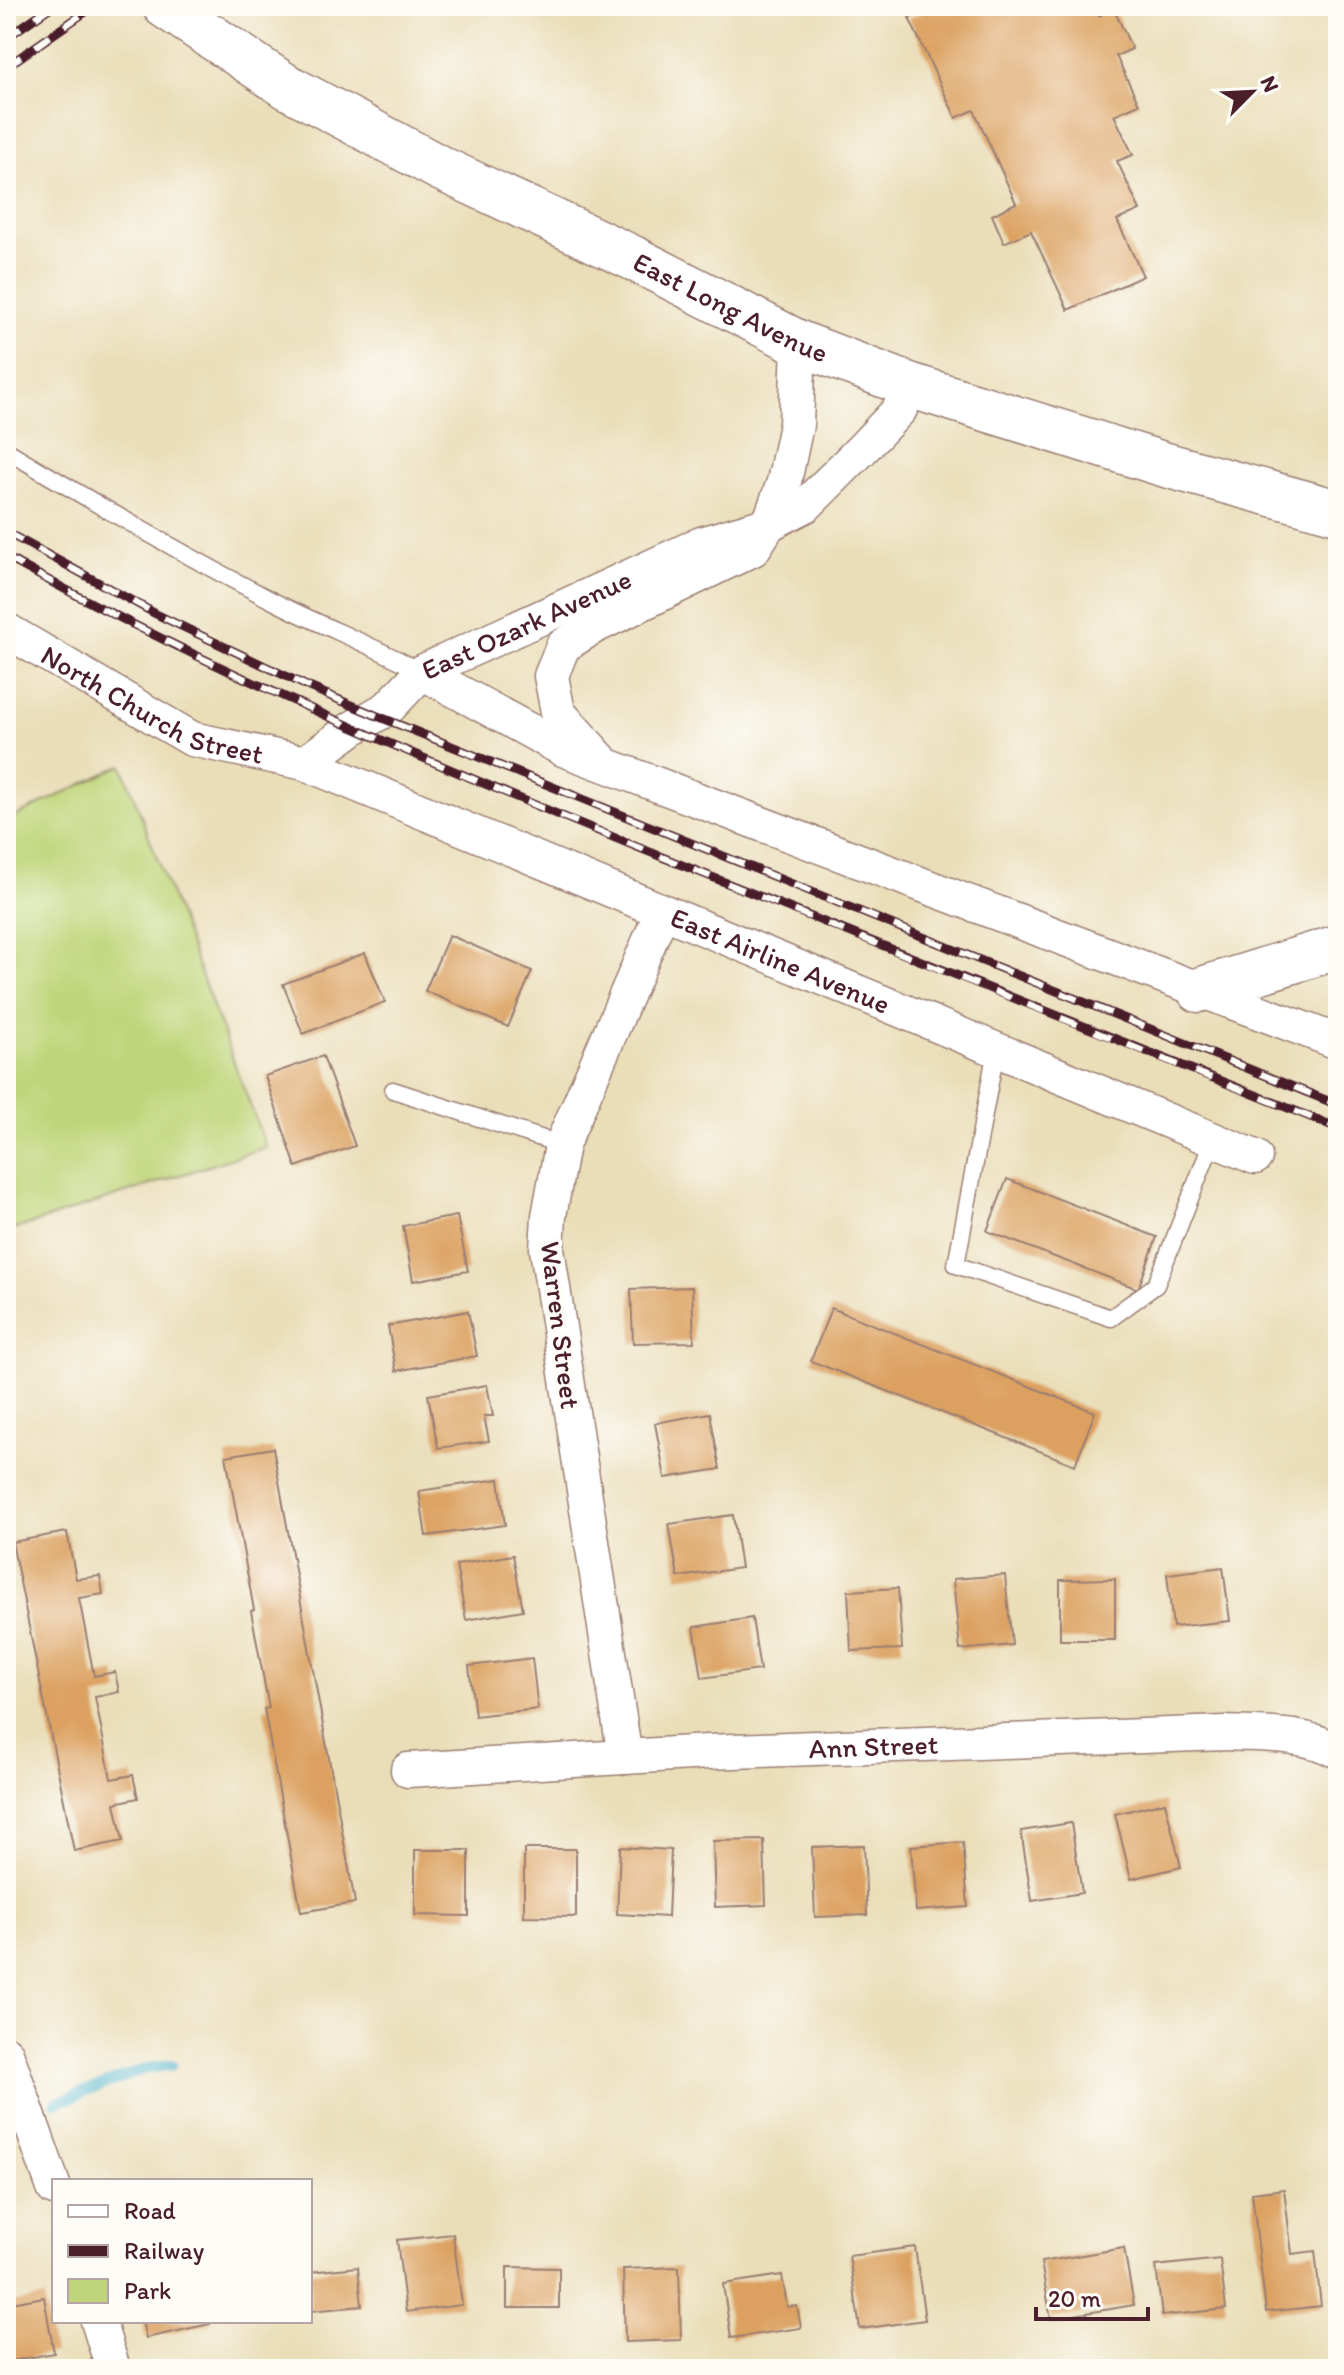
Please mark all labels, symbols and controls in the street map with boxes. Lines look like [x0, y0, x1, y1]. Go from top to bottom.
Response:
north arrow [1212, 52, 1292, 132]
text: N [1254, 72, 1285, 96]
street label: East Long Avenue [628, 244, 833, 369]
street label: East Ozark Avenue [416, 561, 637, 687]
street label: North Church Street [35, 638, 267, 771]
street label: East Airline Avenue [666, 900, 895, 1021]
street label: Warren Street [534, 1239, 588, 1411]
street label: Ann Street [808, 1727, 939, 1765]
legend [52, 2179, 312, 2323]
text: Road [124, 2196, 176, 2225]
text: Railway [124, 2236, 205, 2265]
scale bar [1036, 2271, 1148, 2321]
text: Park [124, 2276, 171, 2305]
text: 20 m [1048, 2284, 1101, 2313]

